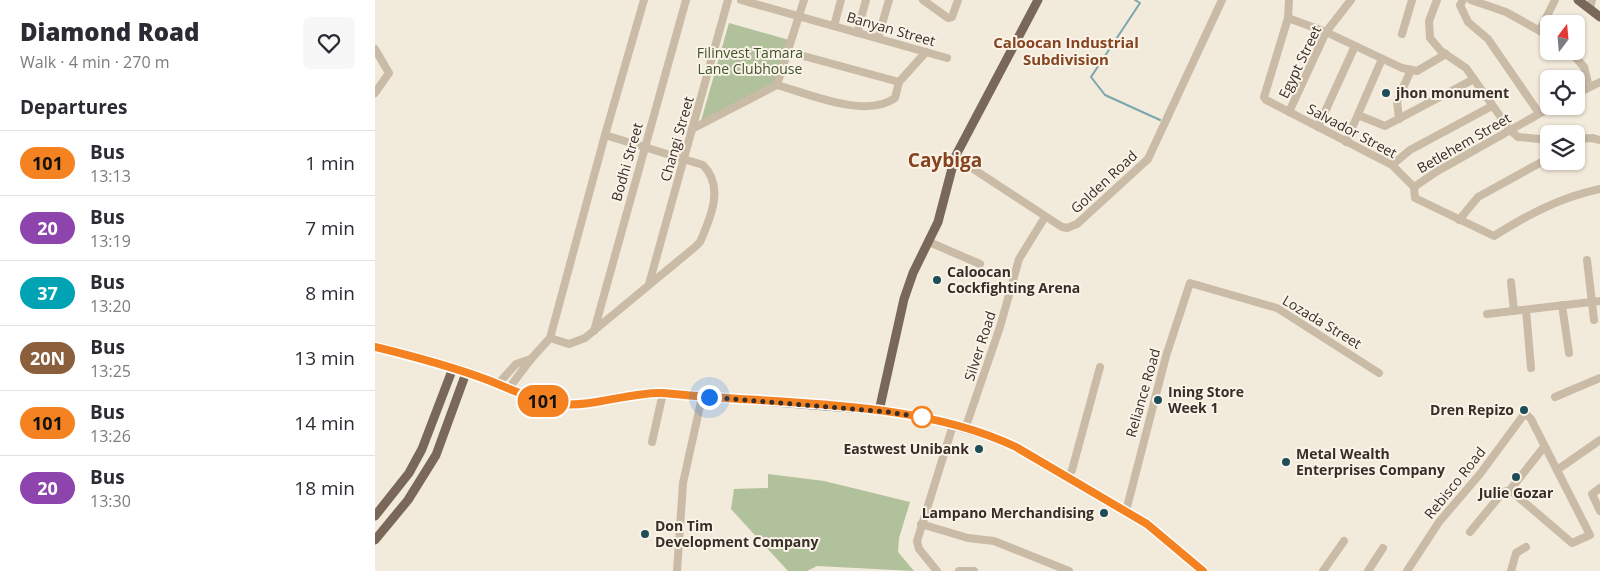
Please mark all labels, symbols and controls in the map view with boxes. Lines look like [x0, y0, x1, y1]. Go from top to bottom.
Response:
street label: Banyan Street [845, 7, 938, 50]
text: Diamond Road [20, 15, 199, 48]
north arrow [1540, 15, 1585, 60]
map controls [1540, 15, 1585, 170]
button: heart [303, 17, 355, 69]
street label: Egypt Street [1274, 22, 1325, 101]
district label: Caloocan Industrial Subdivision [993, 32, 1139, 69]
park label: Filinvest Tamara Lane Clubhouse [697, 43, 803, 78]
text: Walk · 4 min · 270 m [20, 51, 170, 73]
button: locate [1540, 70, 1585, 115]
place label: jhon monument [1395, 83, 1509, 102]
marker: jhon monument [1380, 87, 1392, 99]
text: Departures [20, 94, 127, 120]
street label: Changi Street [655, 94, 698, 184]
street label: Salvador Street [1304, 99, 1400, 162]
street label: Betlehem Street [1413, 108, 1514, 177]
street label: Bodhi Street [606, 120, 647, 203]
button: layers [1540, 125, 1585, 170]
text: Bus [90, 139, 125, 165]
street label: Golden Road [1066, 146, 1141, 217]
district label: Caybiga [908, 147, 982, 173]
text: 1 min [305, 150, 355, 176]
text: 101 [32, 151, 63, 175]
text: 13:13 [90, 165, 131, 187]
text: Bus [90, 204, 125, 230]
text: 7 min [305, 215, 355, 241]
text: 20 [37, 216, 58, 240]
text: 13:19 [90, 230, 131, 252]
place label: Caloocan Cockfighting Arena [947, 262, 1080, 297]
text: Bus [90, 269, 125, 295]
marker: Caloocan Cockfighting Arena [931, 274, 943, 286]
text: 8 min [305, 280, 355, 306]
text: 37 [37, 281, 58, 305]
street label: Lozada Street [1279, 290, 1365, 353]
text: 13:20 [90, 295, 131, 317]
street label: Silver Road [959, 308, 1000, 383]
text: Bus [90, 334, 125, 360]
text: 13 min [294, 345, 355, 371]
text: 20N [30, 346, 65, 370]
street label: Reliance Road [1121, 346, 1164, 439]
text: 13:25 [90, 360, 131, 382]
place label: Ining Store Week 1 [1168, 382, 1244, 417]
line badge: 101 [514, 385, 572, 417]
your location [697, 385, 722, 410]
text: 101 [528, 389, 558, 413]
marker: Ining Store Week 1 [1152, 394, 1164, 406]
text: Bus [90, 399, 125, 425]
place label: Dren Repizo [1430, 400, 1514, 419]
marker: Dren Repizo [1518, 404, 1530, 416]
unlabelled marker [911, 406, 933, 428]
text: 14 min [294, 410, 355, 436]
text: 101 [32, 411, 63, 435]
text: 13:26 [90, 425, 131, 447]
place label: Eastwest Unibank [843, 439, 969, 458]
marker: Eastwest Unibank [973, 443, 985, 455]
street label: Rebisco Road [1420, 443, 1490, 523]
place label: Metal Wealth Enterprises Company [1296, 444, 1445, 479]
marker: Metal Wealth Enterprises Company [1280, 456, 1292, 468]
text: Bus [90, 464, 125, 490]
marker: Julie Gozar [1510, 471, 1522, 483]
text: 18 min [294, 475, 355, 501]
text: 20 [37, 476, 58, 500]
place label: Julie Gozar [1477, 483, 1554, 502]
text: 13:30 [90, 490, 131, 512]
place label: Lampano Merchandising [922, 503, 1094, 522]
marker: Lampano Merchandising [1098, 507, 1110, 519]
place label: Don Tim Development Company [655, 516, 818, 551]
marker: Don Tim Development Company [639, 528, 651, 540]

